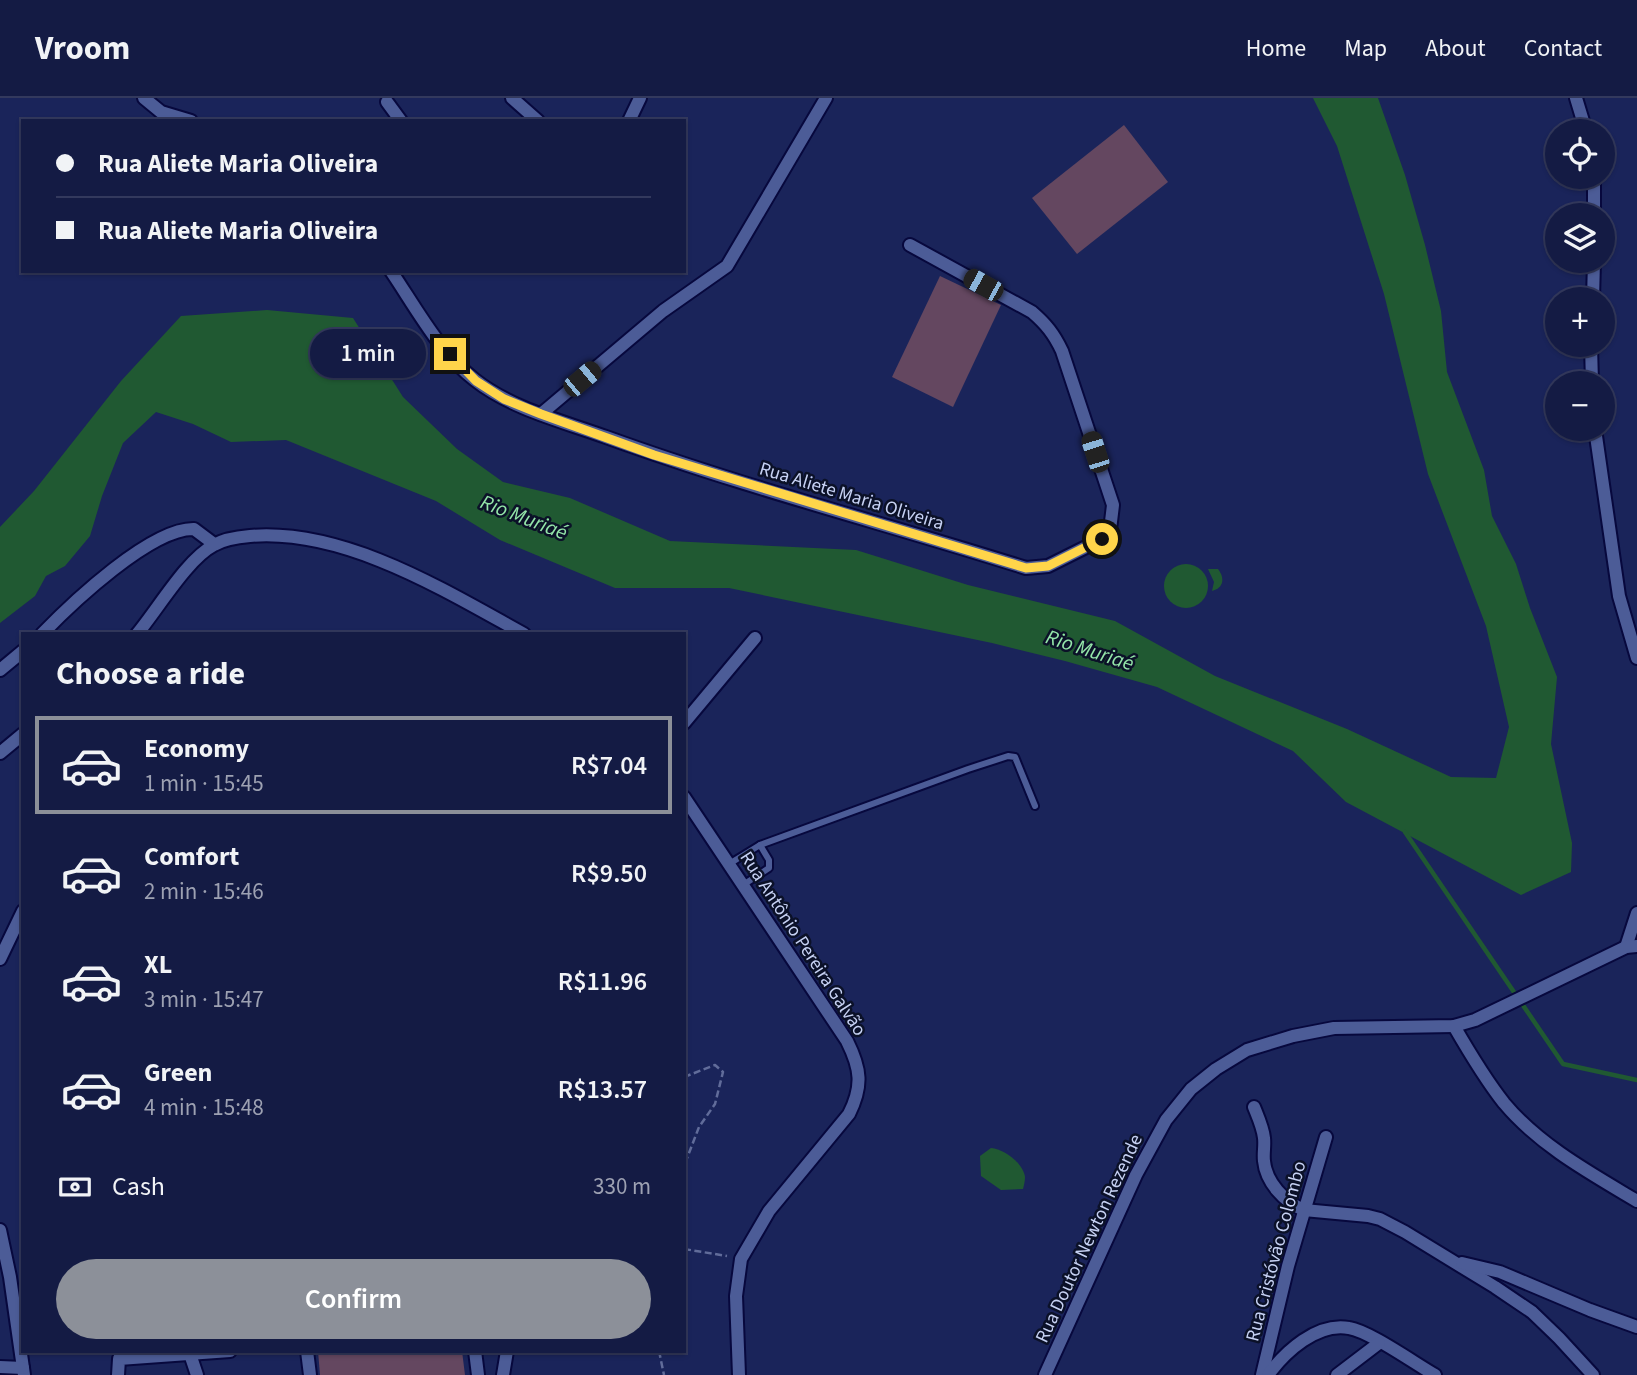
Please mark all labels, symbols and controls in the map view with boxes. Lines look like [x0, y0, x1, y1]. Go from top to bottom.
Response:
text: Vroom [35, 25, 130, 72]
text: Home [1246, 31, 1306, 66]
text: Map [1344, 31, 1387, 66]
text: About [1425, 31, 1486, 66]
text: Contact [1524, 31, 1602, 66]
map controls [1545, 119, 1615, 441]
button: locate [1545, 119, 1615, 189]
text: Rua Aliete Maria Oliveira [98, 145, 378, 182]
button: layers [1545, 203, 1615, 273]
text: Rua Aliete Maria Oliveira [98, 212, 378, 249]
car [960, 266, 1007, 304]
button: + [1545, 287, 1615, 357]
callout: 1 min [310, 330, 426, 378]
text: 1 min [341, 337, 395, 370]
route end [434, 338, 466, 370]
car [560, 357, 605, 401]
button: − [1545, 371, 1615, 441]
car [1079, 429, 1112, 475]
street label: Rua Aliete Maria Oliveira [756, 455, 947, 537]
water label: Rio Muriaé [476, 487, 573, 548]
route start [1086, 523, 1118, 555]
water label: Rio Muriaé [1042, 622, 1139, 679]
text: Choose a ride [56, 651, 245, 697]
text: Economy [144, 730, 249, 767]
icon: car [60, 734, 123, 797]
text: R$7.04 [571, 747, 647, 784]
text: 1 min · 15:45 [144, 767, 264, 800]
text: Comfort [144, 838, 239, 875]
icon: car [60, 842, 123, 905]
street label: Rua Antônio Pereira Galvão [733, 846, 873, 1041]
text: R$9.50 [571, 855, 647, 892]
text: 2 min · 15:46 [144, 875, 264, 908]
text: XL [144, 946, 172, 983]
icon: car [60, 950, 123, 1013]
text: R$11.96 [558, 963, 647, 1000]
text: 3 min · 15:47 [144, 983, 264, 1016]
text: Green [144, 1054, 212, 1091]
icon: car [60, 1058, 123, 1121]
text: R$13.57 [558, 1071, 647, 1108]
text: 4 min · 15:48 [144, 1091, 264, 1124]
street label: Rua Doutor Newton Rezende [1029, 1130, 1150, 1347]
street label: Rua Cristóvão Colombo [1239, 1158, 1314, 1345]
icon: cash [56, 1168, 94, 1206]
text: Cash [112, 1168, 165, 1205]
text: 330 m [593, 1170, 651, 1203]
button: Confirm [56, 1259, 651, 1339]

